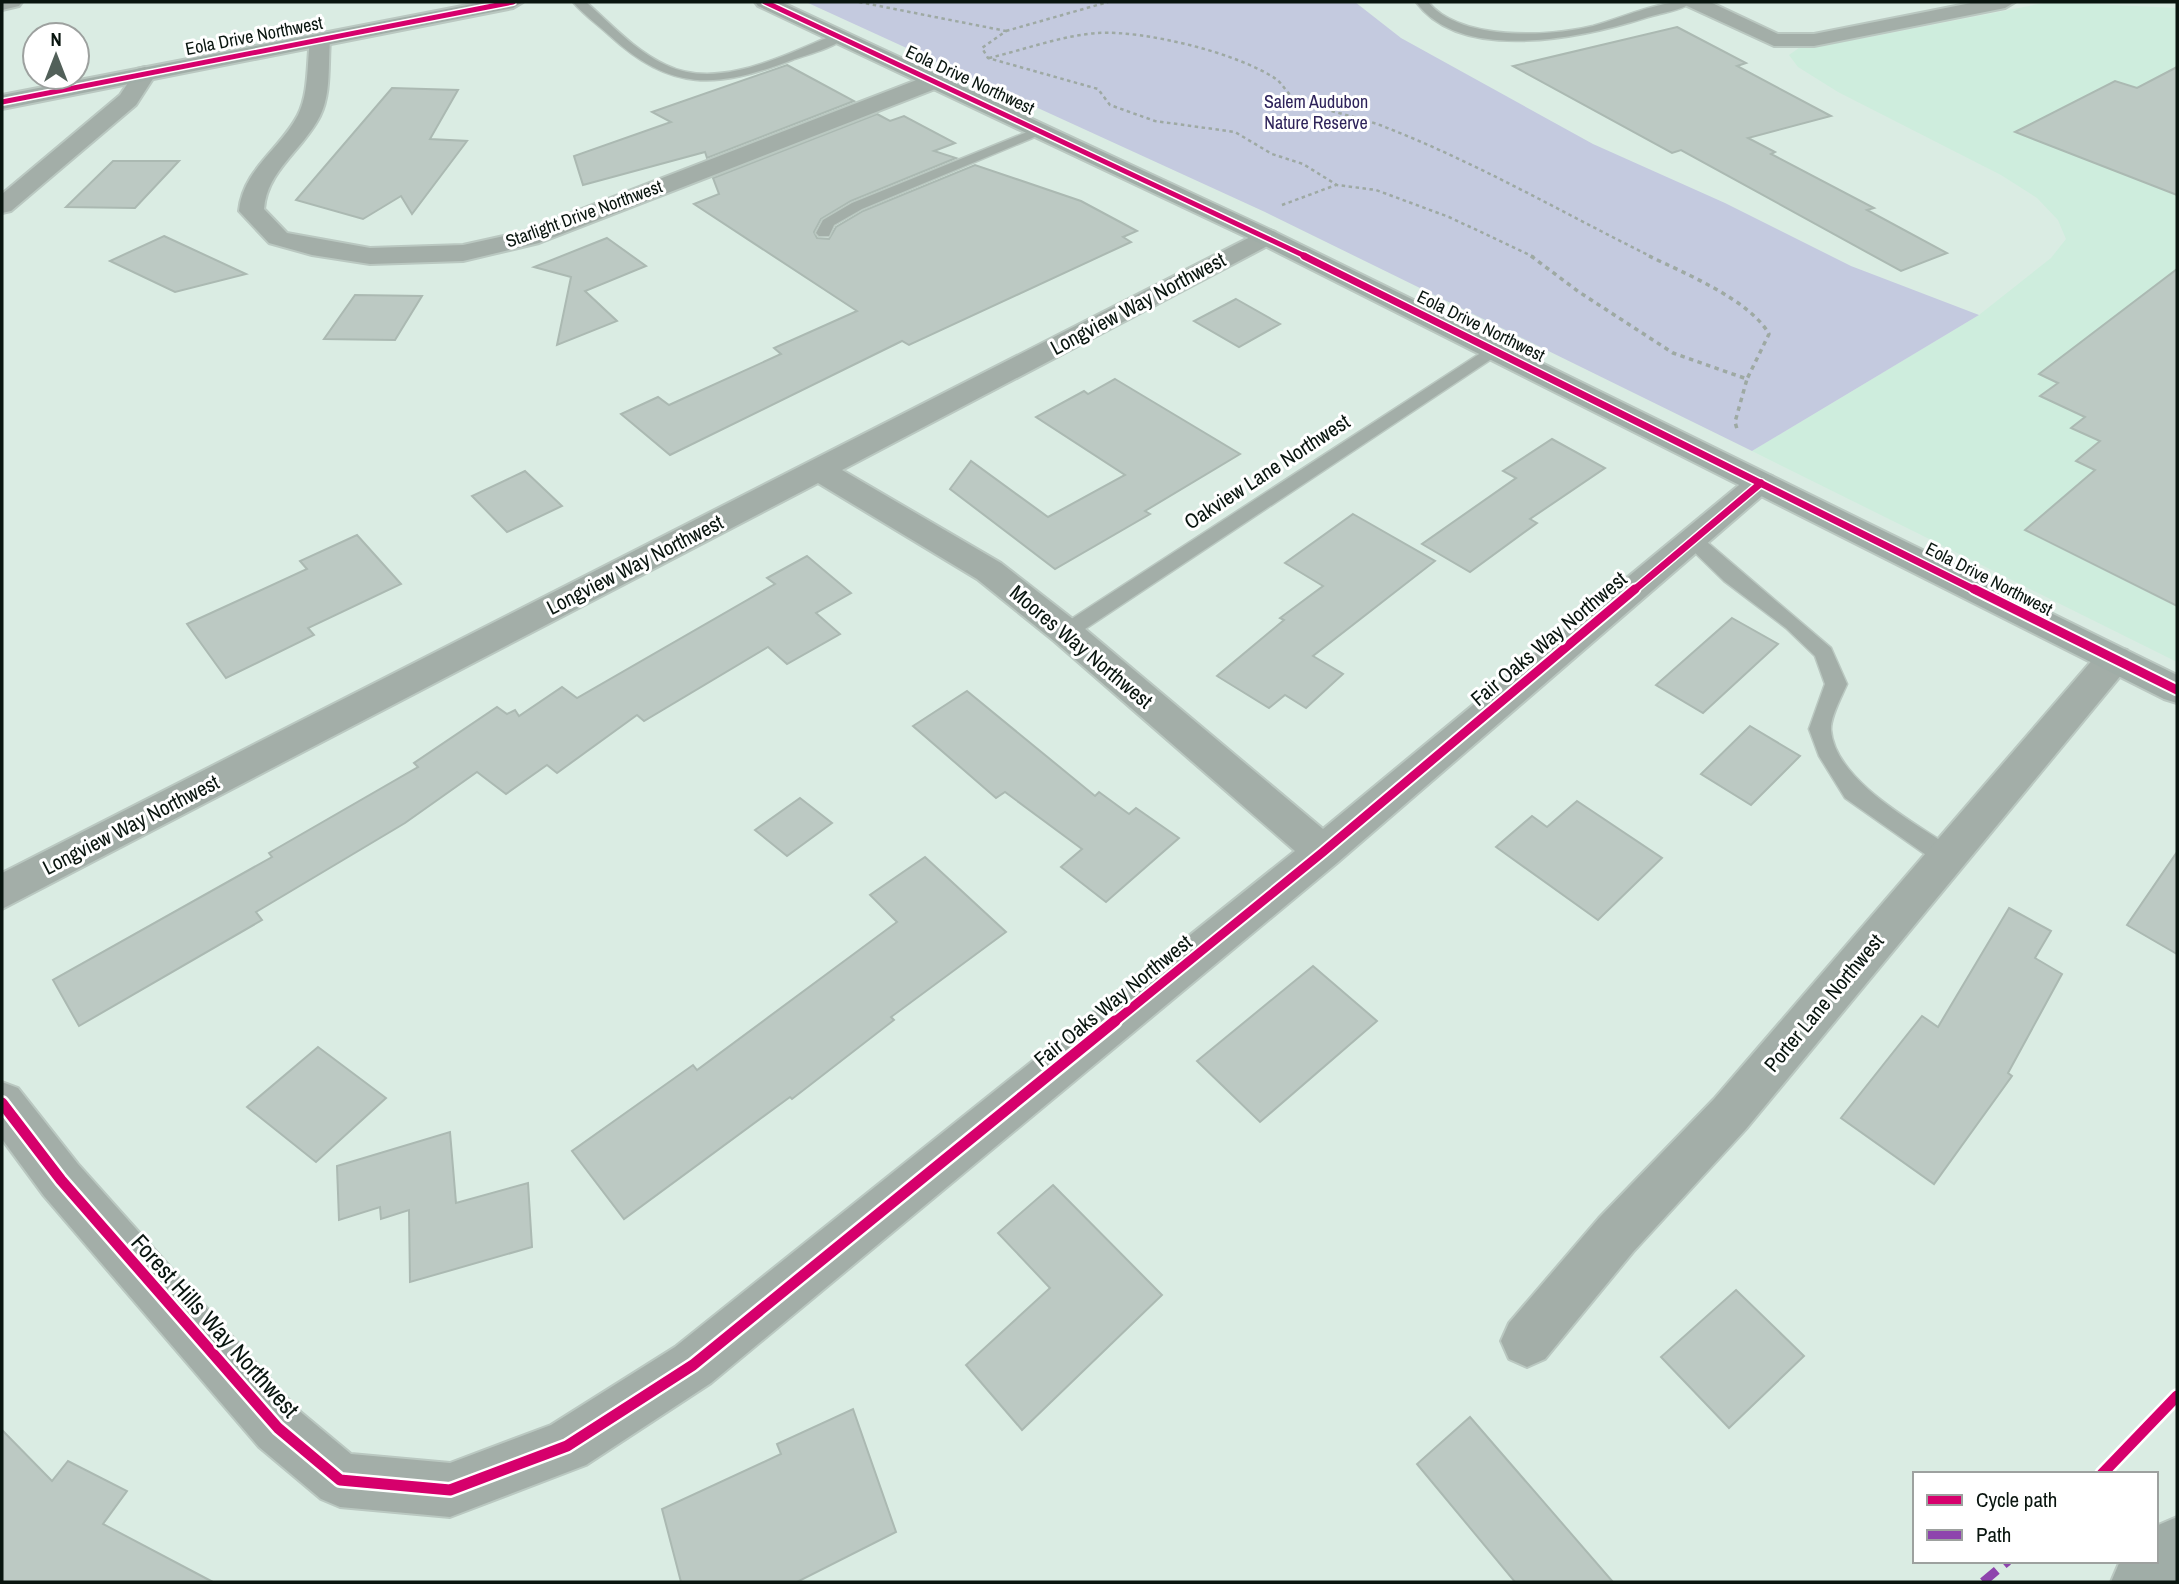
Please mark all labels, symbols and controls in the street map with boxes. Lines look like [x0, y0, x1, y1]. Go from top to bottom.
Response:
street label: Eola Drive Northwest [183, 10, 325, 61]
north arrow [21, 21, 91, 91]
text: N [50, 26, 62, 52]
street label: Eola Drive Northwest [902, 39, 1039, 120]
park label: Salem Audubon Nature Reserve [1264, 89, 1368, 135]
street label: Starlight Drive Northwest [502, 174, 666, 253]
street label: Longview Way Northwest [1045, 245, 1231, 362]
street label: Eola Drive Northwest [1413, 284, 1549, 367]
street label: Oakview Lane Northwest [1178, 407, 1355, 536]
street label: Longview Way Northwest [541, 507, 728, 622]
street label: Eola Drive Northwest [1921, 536, 2057, 621]
street label: Fair Oaks Way Northwest [1464, 564, 1633, 713]
street label: Moores Way Northwest [1004, 578, 1159, 715]
street label: Longview Way Northwest [37, 767, 224, 882]
street label: Porter Lane Northwest [1757, 927, 1890, 1078]
street label: Fair Oaks Way Northwest [1028, 928, 1198, 1073]
street label: Forest Hills Way Northwest [125, 1227, 307, 1424]
legend [1913, 1472, 2158, 1563]
text: Cycle path [1976, 1485, 2057, 1514]
text: Path [1976, 1520, 2011, 1549]

